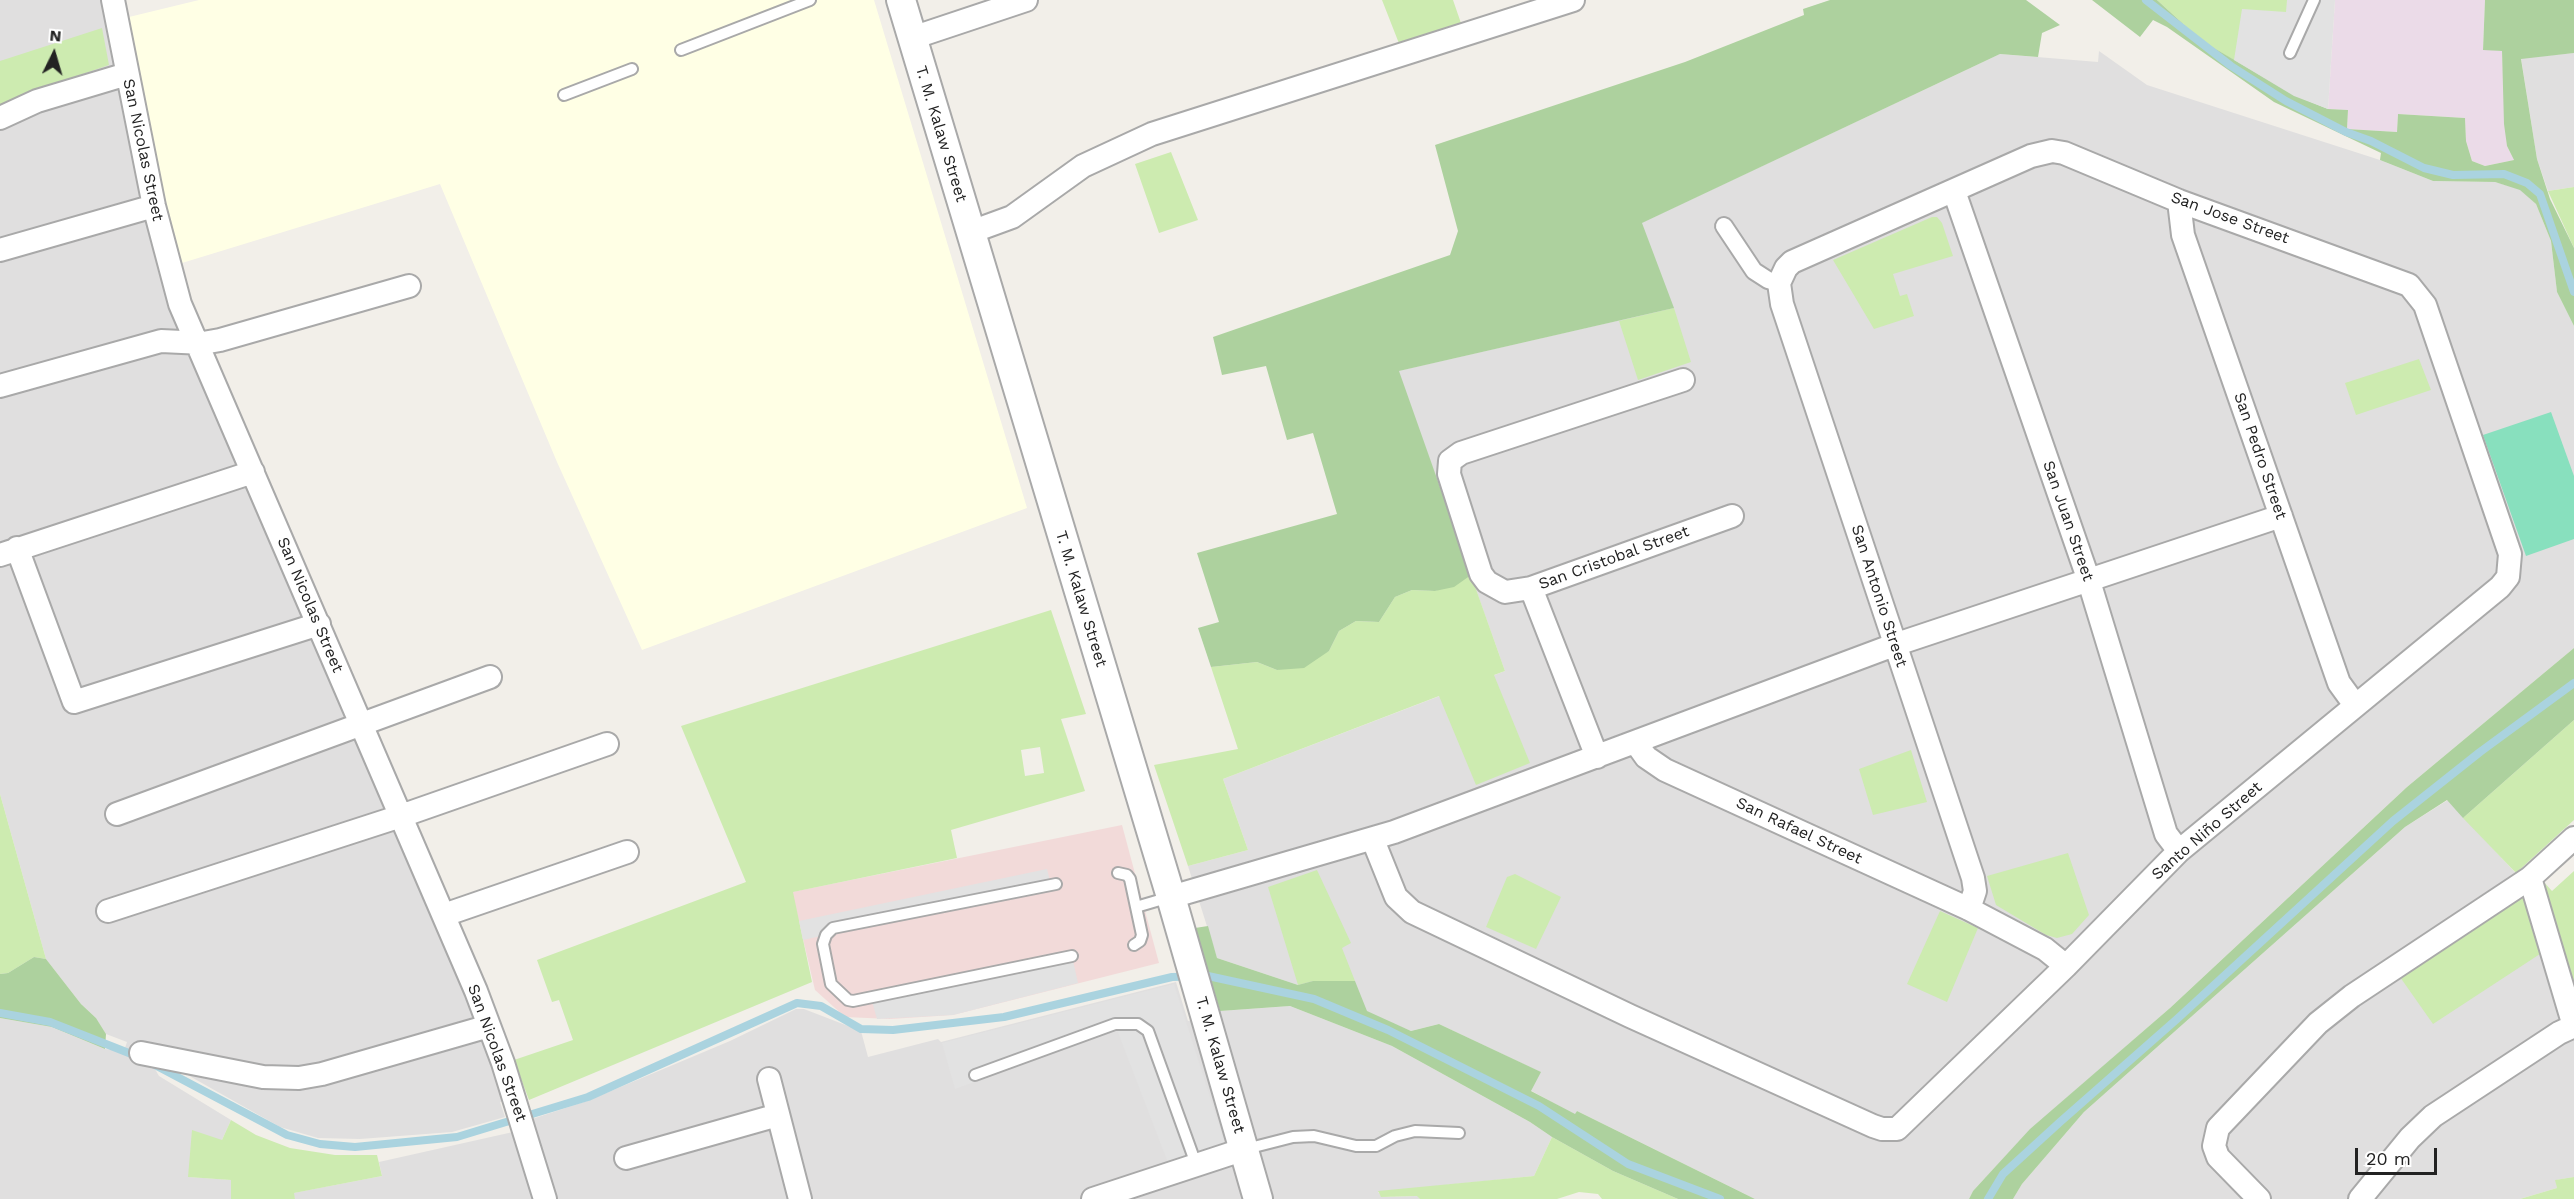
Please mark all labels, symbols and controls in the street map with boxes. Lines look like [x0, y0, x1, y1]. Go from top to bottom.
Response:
north arrow [24, 24, 84, 84]
text: N [49, 26, 62, 46]
street label: T. M. Kalaw Street [911, 64, 971, 204]
street label: San Nicolas Street [119, 77, 167, 223]
street label: San Jose Street [2168, 188, 2292, 248]
street label: San Pedro Street [2229, 390, 2291, 522]
street label: San Juan Street [2038, 458, 2098, 584]
street label: San Cristobal Street [1536, 522, 1692, 594]
street label: San Antonio Street [1847, 522, 1911, 670]
street label: T. M. Kalaw Street [1051, 529, 1111, 669]
street label: San Nicolas Street [273, 534, 347, 676]
street label: Santo Niño Street [2148, 778, 2266, 884]
street label: San Rafael Street [1733, 793, 1865, 869]
street label: San Nicolas Street [463, 982, 531, 1124]
street label: T. M. Kalaw Street [1191, 994, 1249, 1136]
scale bar [2358, 1136, 2440, 1174]
text: 20 m [2366, 1148, 2411, 1169]

